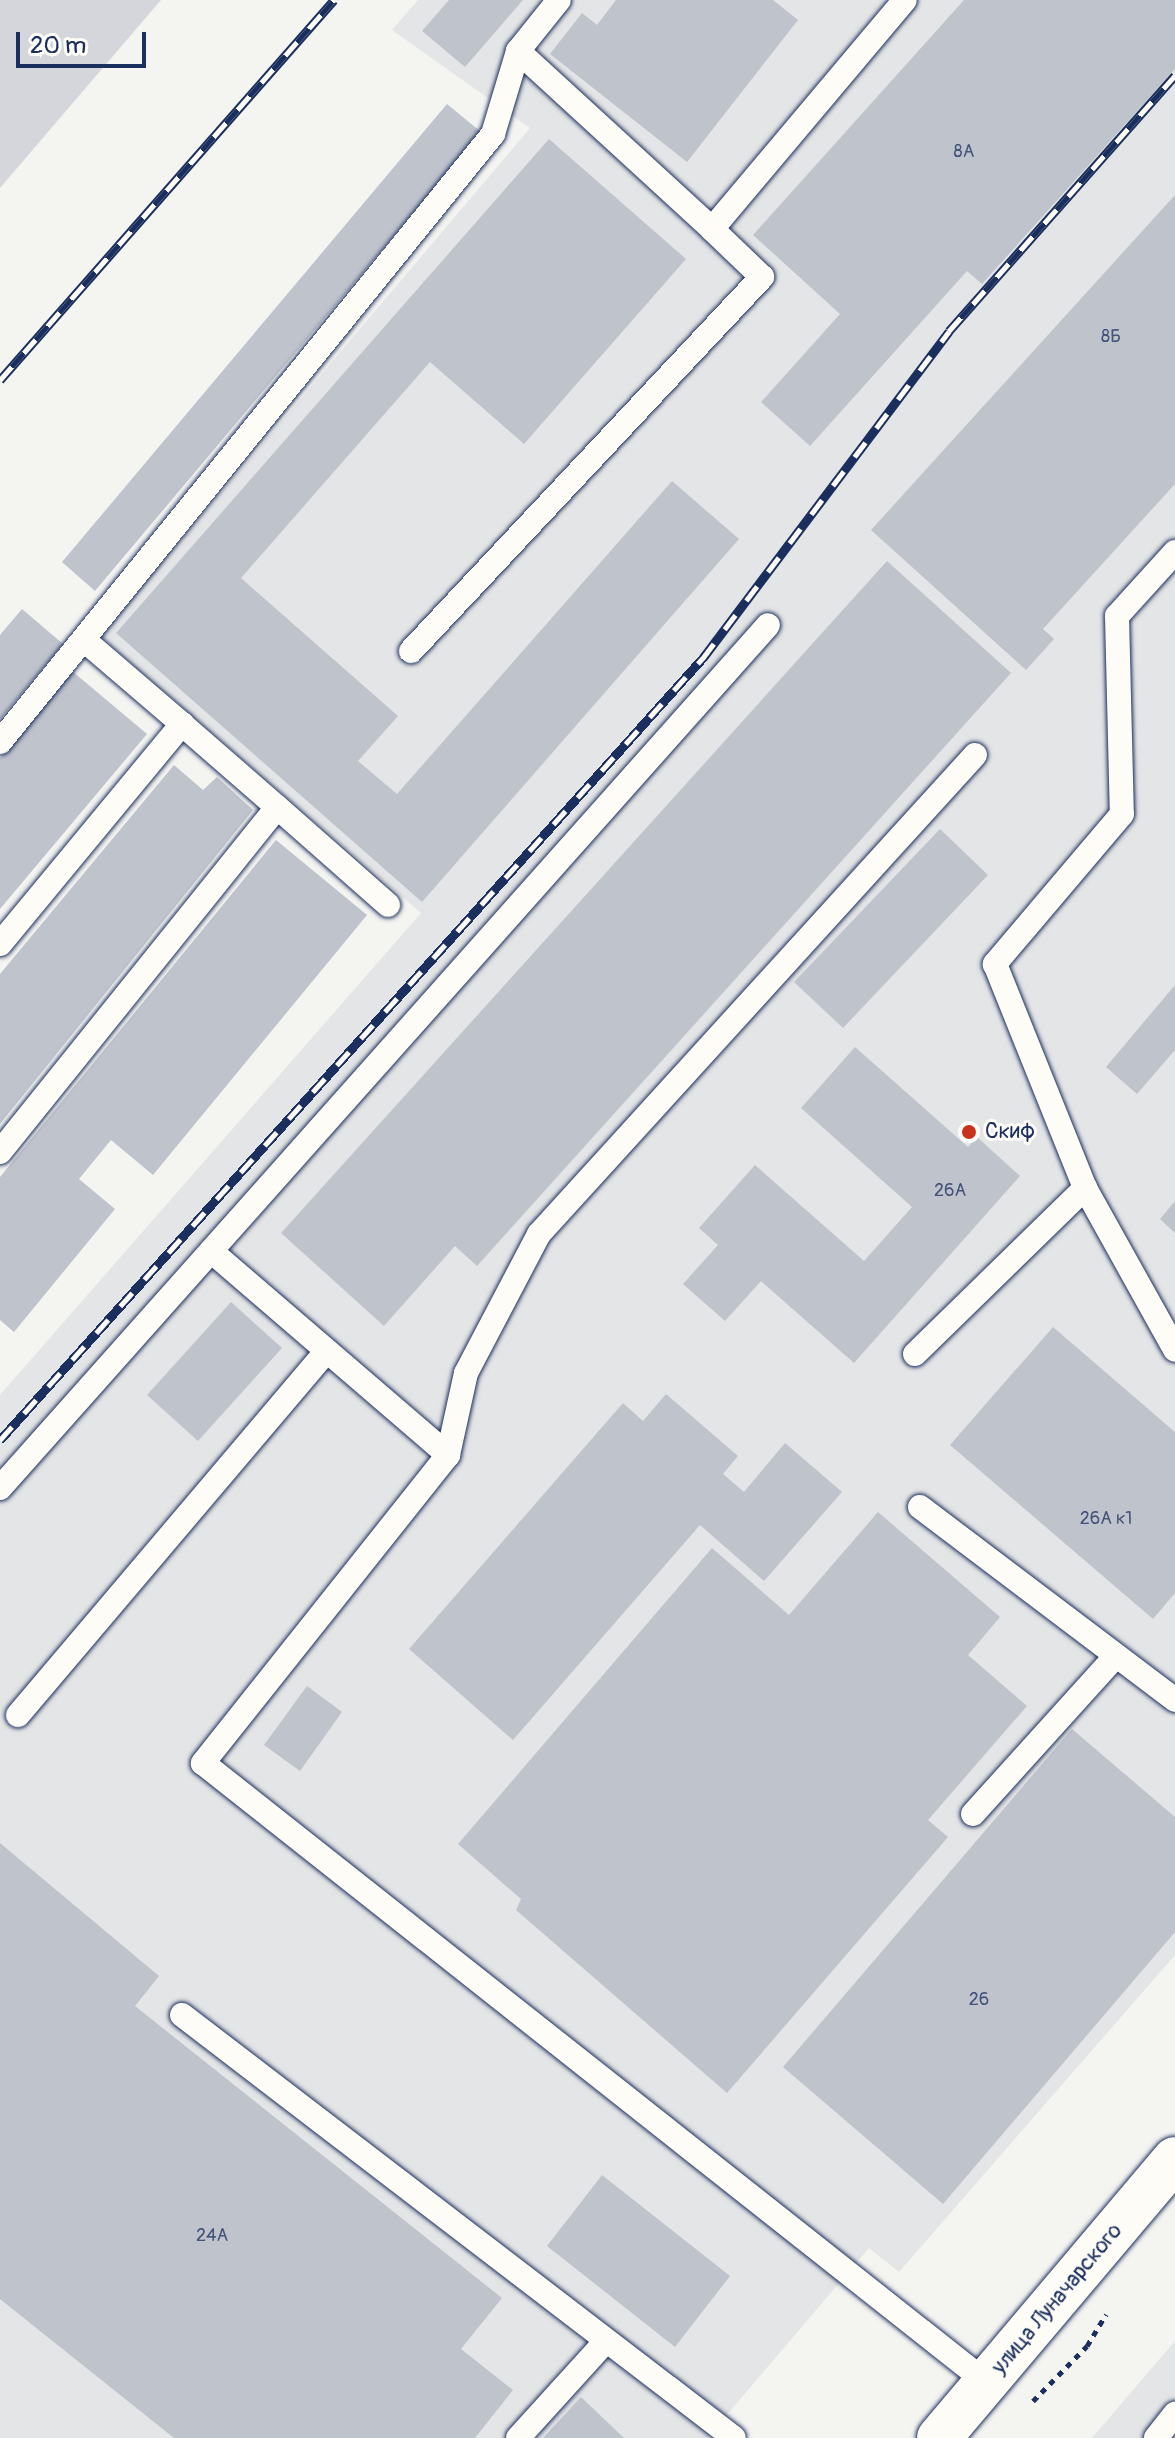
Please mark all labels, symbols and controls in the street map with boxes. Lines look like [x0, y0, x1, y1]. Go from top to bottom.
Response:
scale bar [20, 16, 150, 66]
text: 20 m [30, 31, 86, 60]
house number: 8А [954, 141, 974, 163]
house number: 8Б [1101, 326, 1121, 348]
place label: Скиф [985, 1119, 1035, 1145]
marker: Скиф [960, 1123, 978, 1141]
house number: 26А [934, 1180, 966, 1202]
house number: 26А к1 [1080, 1508, 1132, 1530]
house number: 26 [969, 1989, 989, 2011]
street label: улица Луначарского [986, 2218, 1128, 2380]
house number: 24А [196, 2225, 228, 2247]

